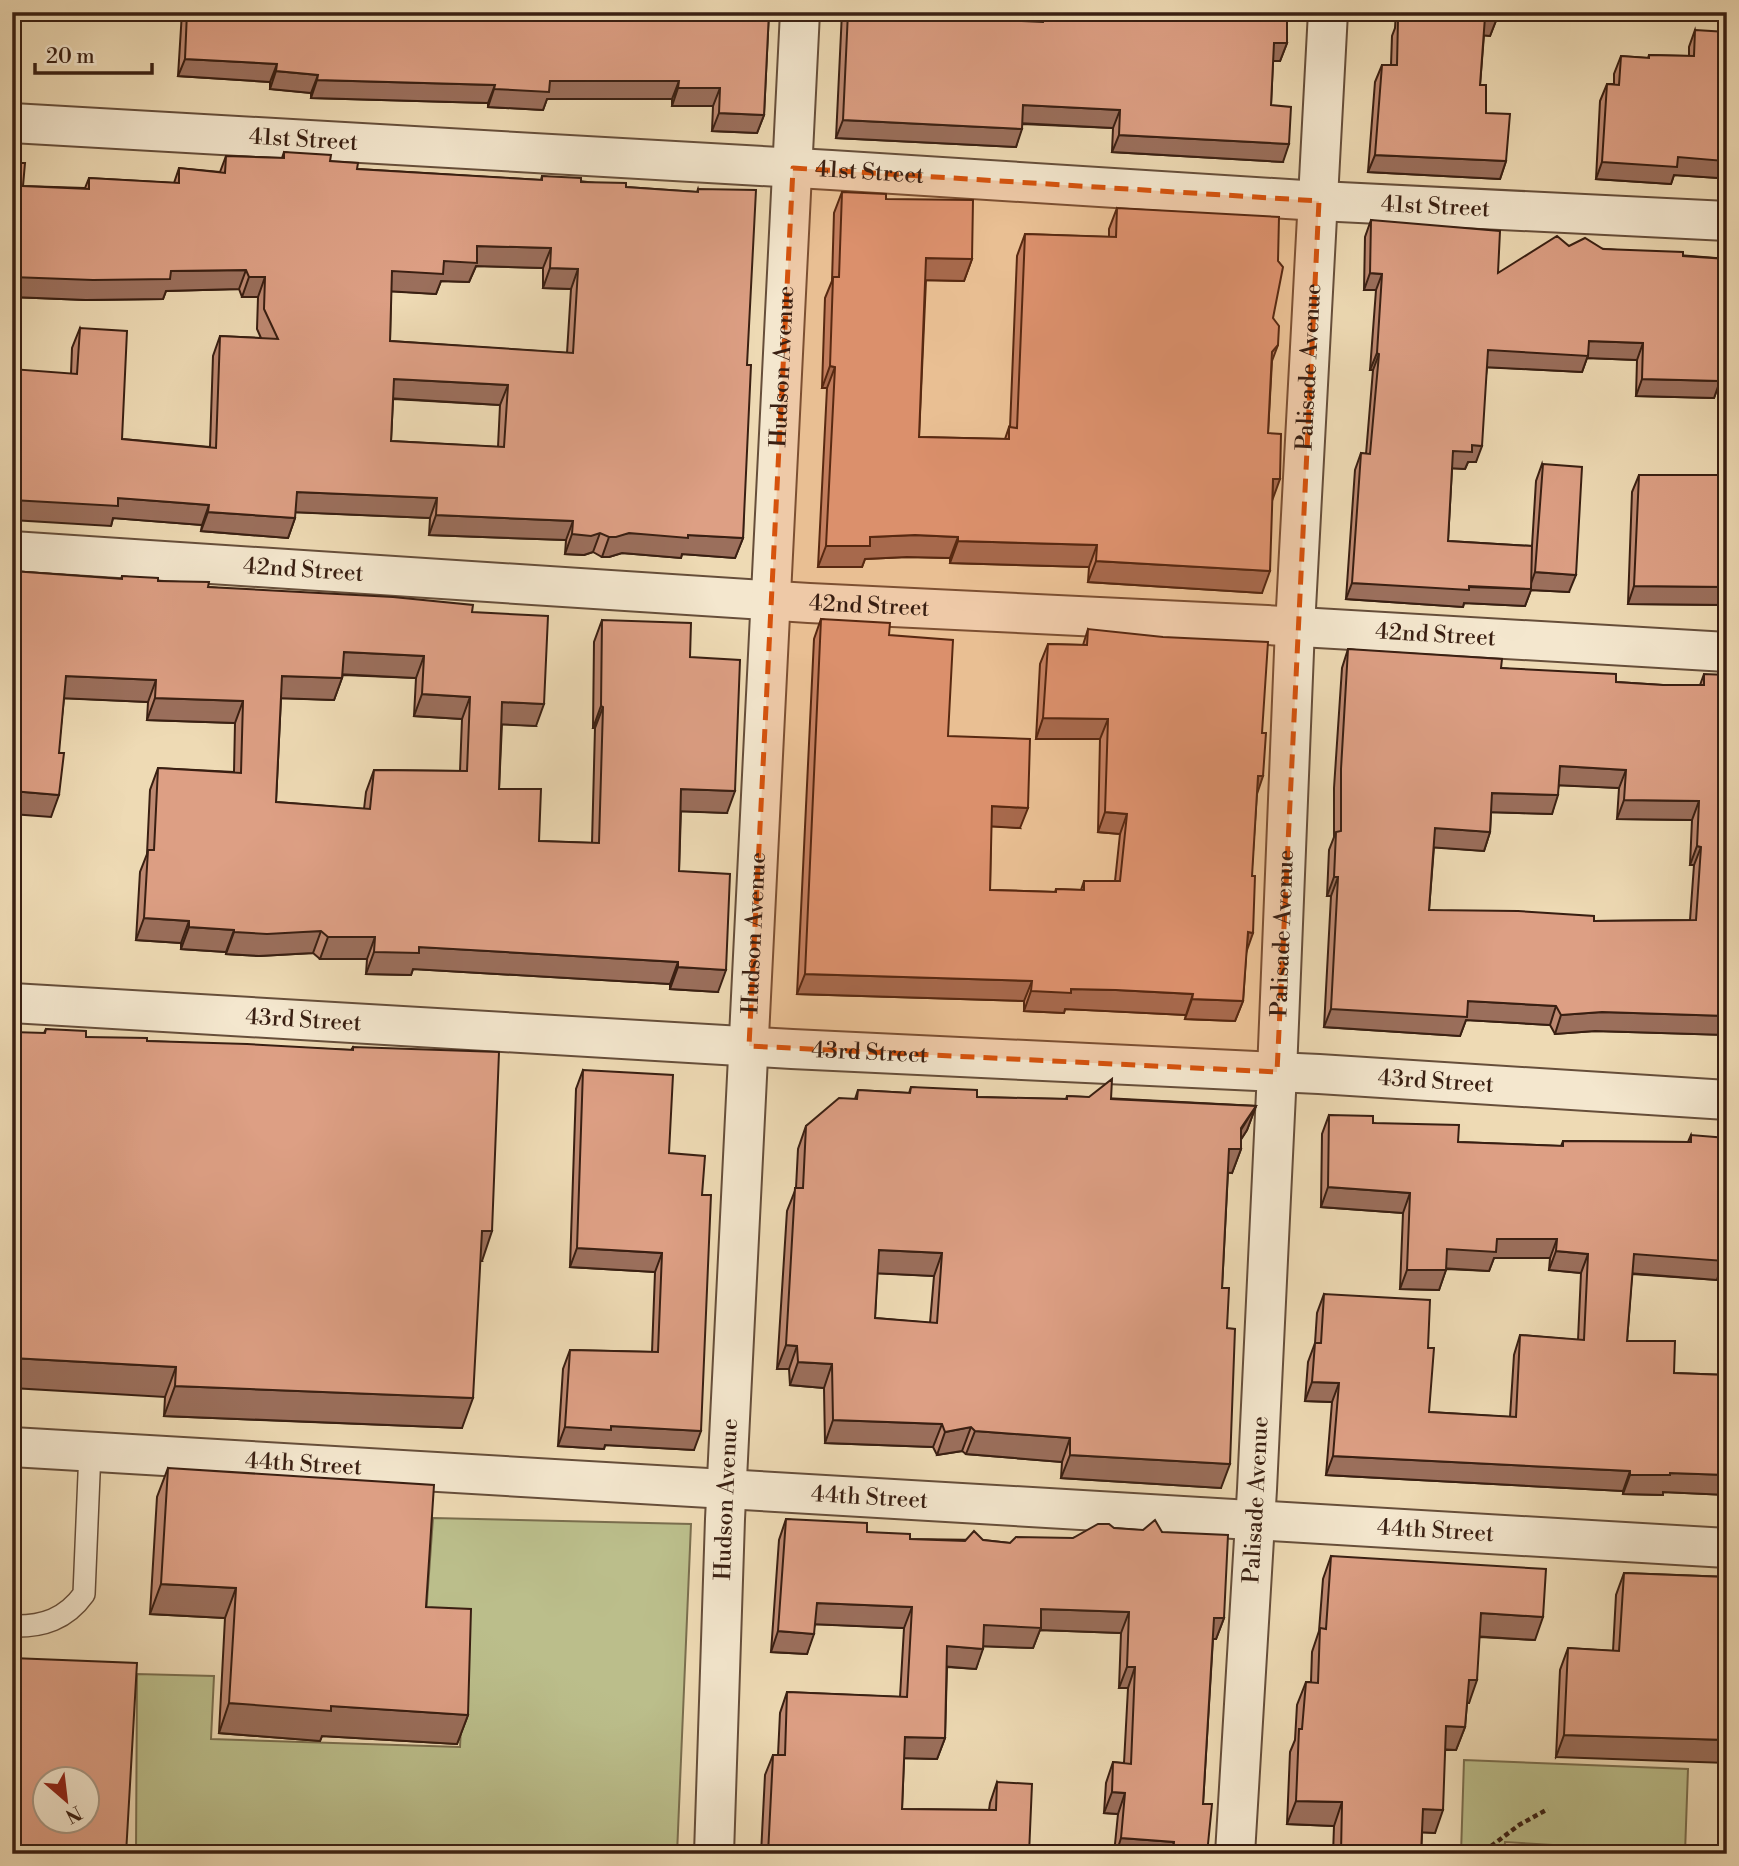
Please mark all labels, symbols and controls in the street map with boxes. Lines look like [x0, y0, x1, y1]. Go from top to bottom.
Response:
scale bar [35, 32, 152, 76]
text: 20 m [46, 44, 95, 70]
street label: 41st Street [248, 123, 359, 157]
street label: 41st Street [814, 155, 925, 190]
street label: 41st Street [1380, 190, 1491, 223]
street label: Palisade Avenue [1290, 282, 1327, 451]
street label: Hudson Avenue [764, 285, 800, 448]
street label: 42nd Street [242, 552, 365, 588]
street label: 42nd Street [808, 589, 930, 623]
street label: 42nd Street [1374, 617, 1497, 652]
street label: Palisade Avenue [1265, 849, 1300, 1018]
street label: Hudson Avenue [736, 851, 772, 1015]
street label: 43rd Street [245, 1003, 362, 1038]
street label: 43rd Street [811, 1036, 928, 1069]
street label: 43rd Street [1377, 1064, 1495, 1099]
street label: Palisade Avenue [1237, 1415, 1274, 1584]
street label: Hudson Avenue [709, 1418, 744, 1581]
street label: 44th Street [244, 1447, 363, 1482]
street label: 44th Street [810, 1480, 929, 1515]
street label: 44th Street [1376, 1513, 1495, 1548]
north arrow [32, 1764, 102, 1834]
text: N [61, 1800, 86, 1828]

